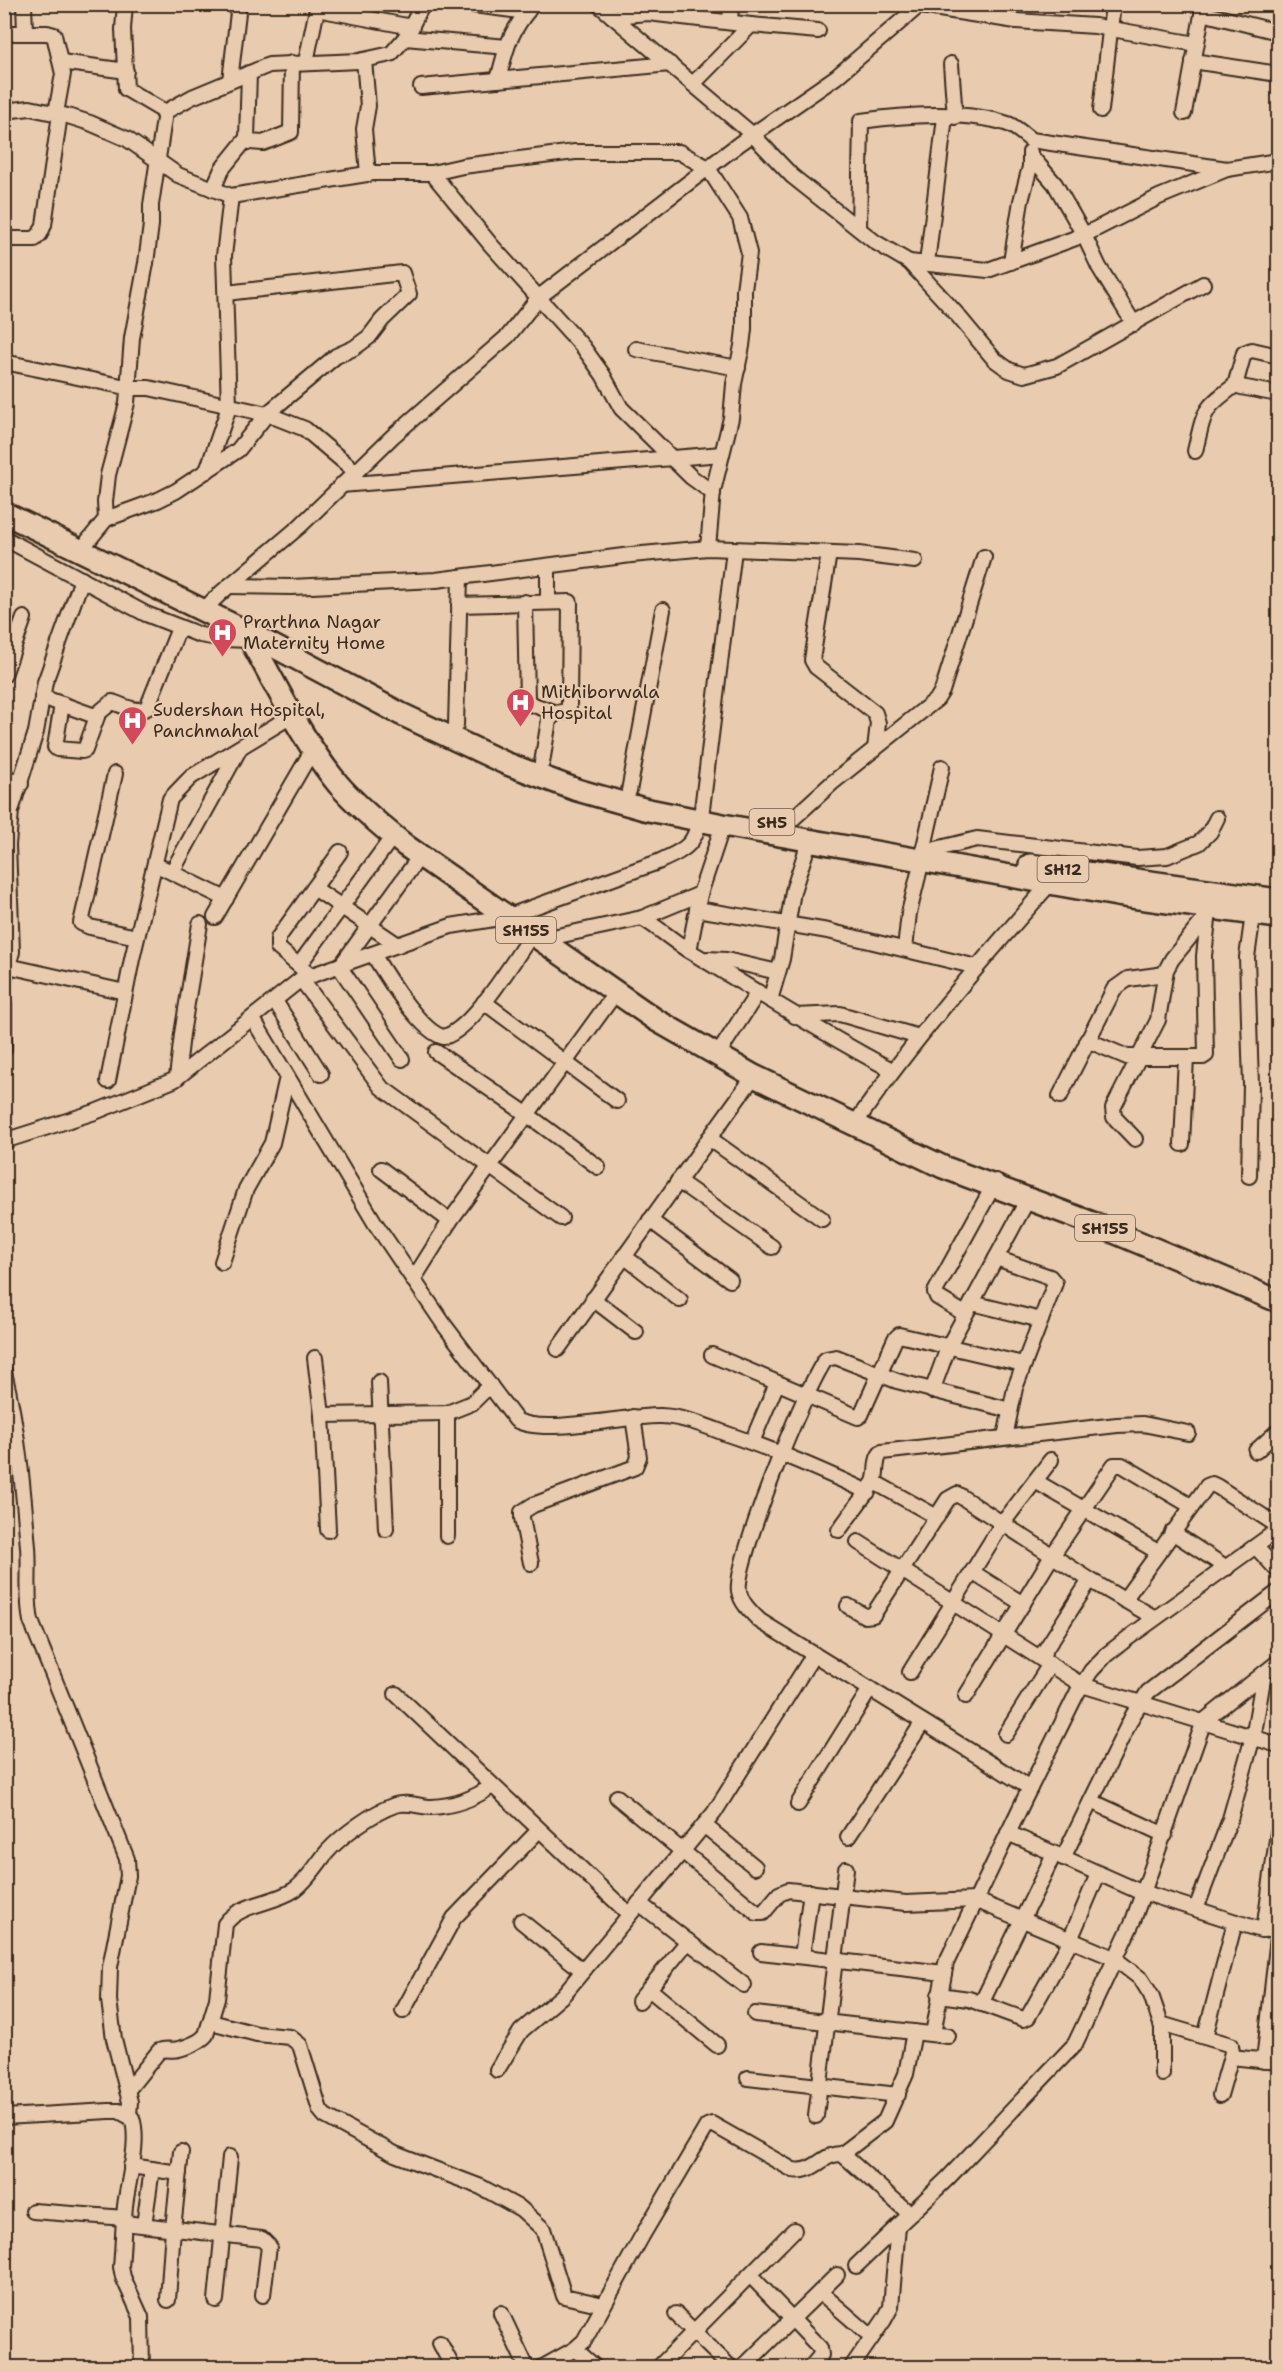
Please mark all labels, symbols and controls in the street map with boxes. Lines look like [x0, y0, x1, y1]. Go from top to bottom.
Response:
place label: Prarthna Nagar Maternity Home [243, 610, 386, 655]
hospital icon: Prarthna Nagar Maternity Home [206, 616, 238, 658]
place label: Mithiborwala Hospital [541, 680, 659, 725]
hospital icon: Mithiborwala Hospital [504, 686, 536, 728]
place label: Sudershan Hospital, Panchmahal [153, 698, 325, 743]
hospital icon: Sudershan Hospital, Panchmahal [116, 704, 148, 746]
road number: SH5 [750, 809, 794, 835]
road number: SH12 [1038, 856, 1088, 882]
road number: SH155 [496, 917, 556, 943]
road number: SH155 [1075, 1215, 1135, 1241]

